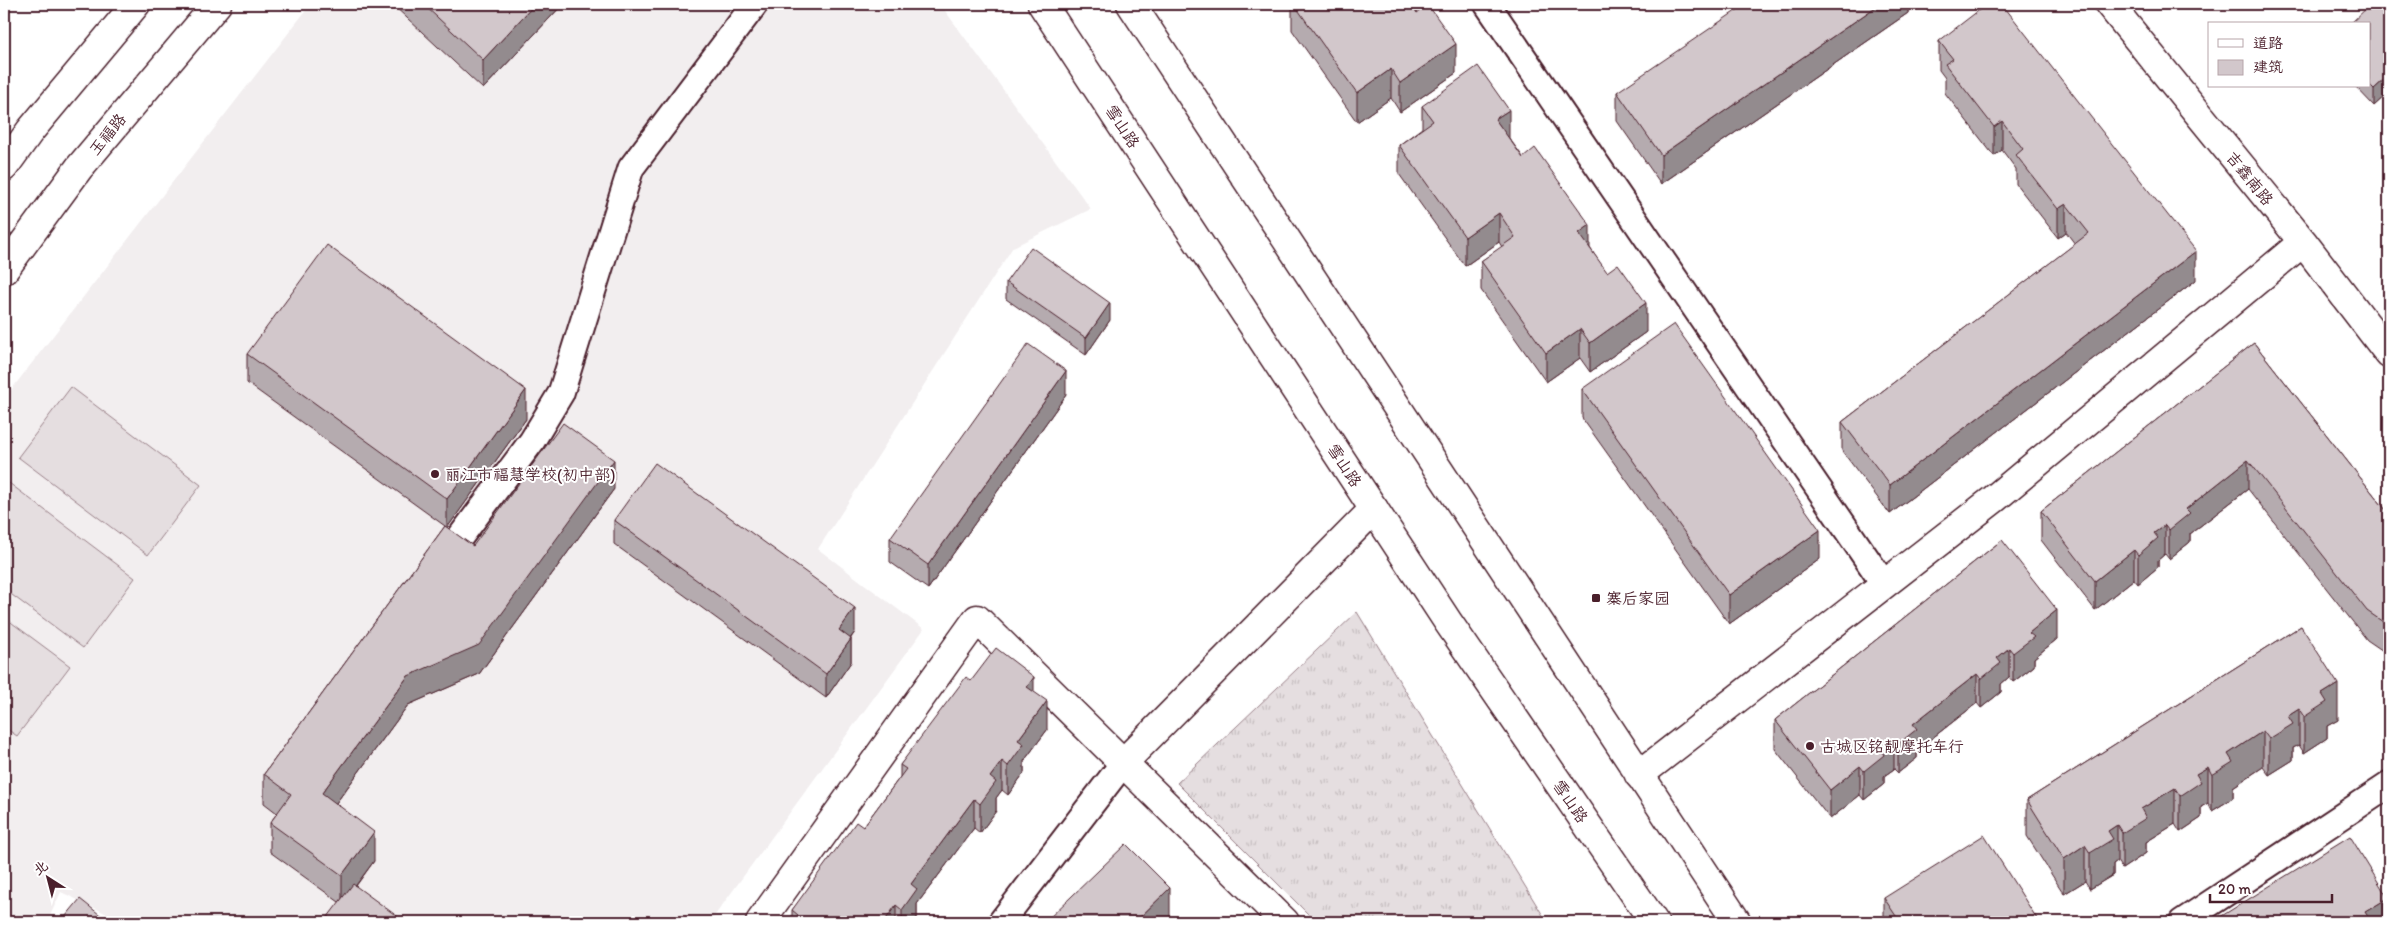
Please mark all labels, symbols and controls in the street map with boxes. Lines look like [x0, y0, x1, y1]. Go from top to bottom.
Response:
legend [2208, 22, 2370, 88]
text: 道路 [2253, 34, 2283, 52]
text: 建筑 [2253, 58, 2283, 76]
street label: 雪山路 [1102, 101, 1144, 152]
street label: 玉福路 [85, 110, 130, 159]
street label: 吉鑫南路 [2222, 147, 2277, 209]
street label: 雪山路 [1324, 440, 1366, 491]
place label: 丽江市福慧学校(初中部) [445, 465, 615, 484]
marker: 丽江市福慧学校(初中部) [429, 468, 441, 480]
place label: 寨后家园 [1606, 589, 1670, 608]
marker: 寨后家园 [1590, 592, 1602, 604]
place label: 古城区铭靓摩托车行 [1820, 737, 1964, 756]
marker: 古城区铭靓摩托车行 [1804, 740, 1816, 752]
street label: 雪山路 [1549, 776, 1592, 826]
north arrow [22, 854, 72, 904]
text: 北 [30, 857, 51, 879]
scale bar [2210, 871, 2333, 903]
text: 20 m [2218, 880, 2252, 898]

